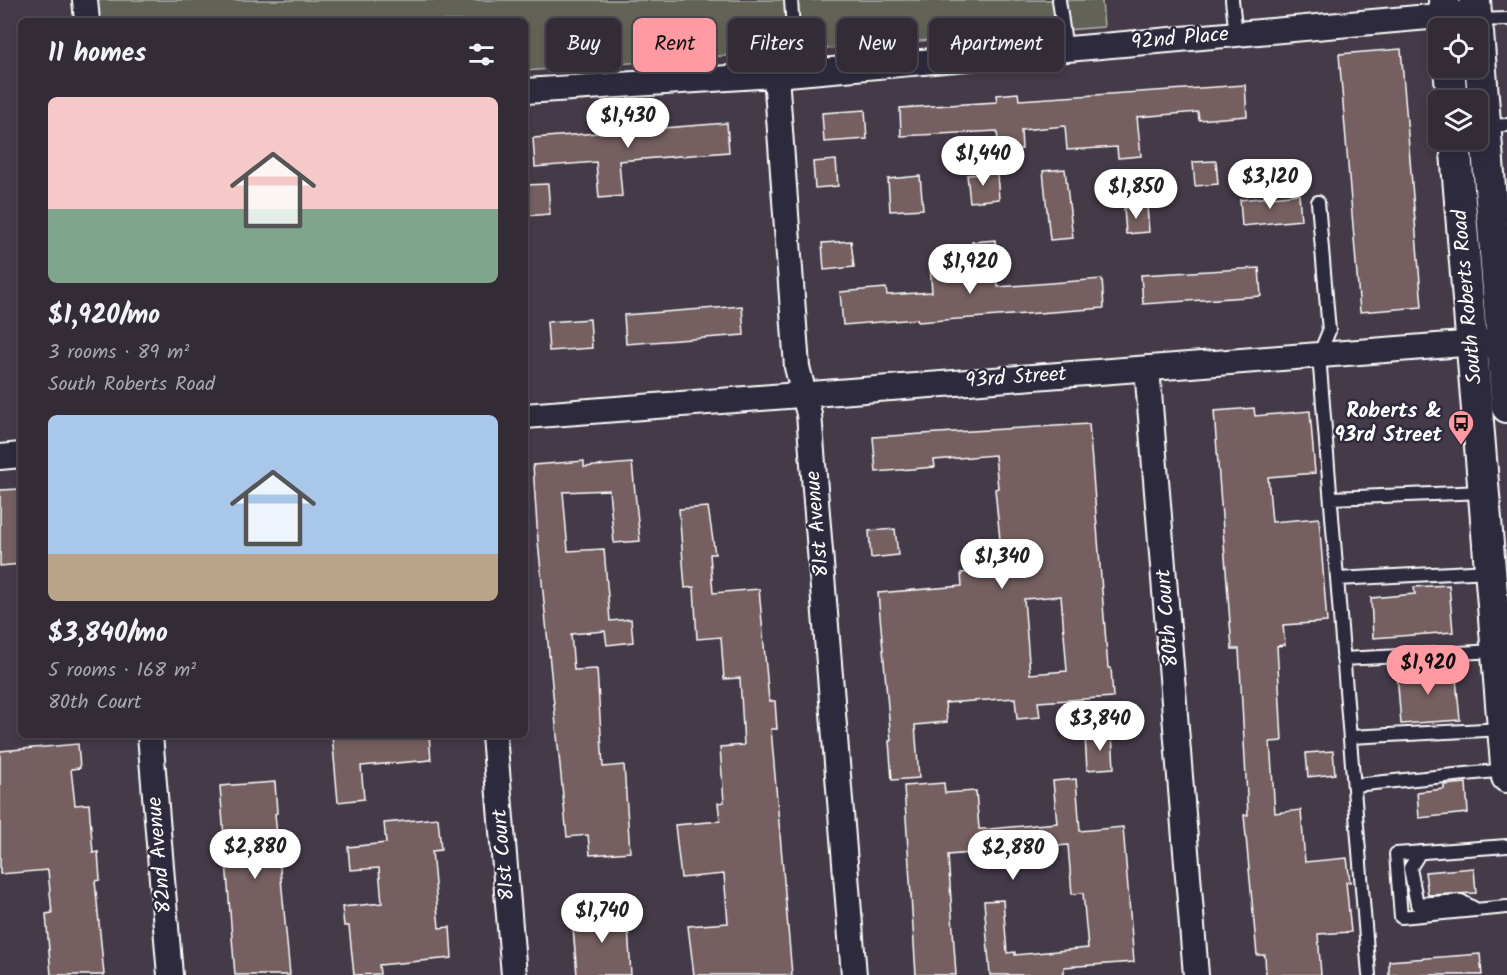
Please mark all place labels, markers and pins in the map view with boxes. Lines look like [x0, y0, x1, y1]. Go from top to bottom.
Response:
pin: $1,430 [579, 98, 677, 149]
pin: $1,440 [934, 136, 1032, 187]
pin: $3,120 [1221, 159, 1319, 210]
pin: $1,850 [1087, 169, 1185, 220]
pin: $1,920 [921, 244, 1019, 295]
place label: Roberts & 93rd Street [1334, 395, 1443, 452]
bus stop icon: Roberts & 93rd Street [1446, 408, 1476, 446]
pin: $1,340 [953, 539, 1051, 590]
pin: $1,920 [1379, 645, 1477, 696]
pin: $3,840 [1051, 701, 1149, 752]
pin: $2,880 [206, 829, 304, 880]
pin: $2,880 [964, 830, 1062, 881]
pin: $1,740 [553, 893, 651, 944]

